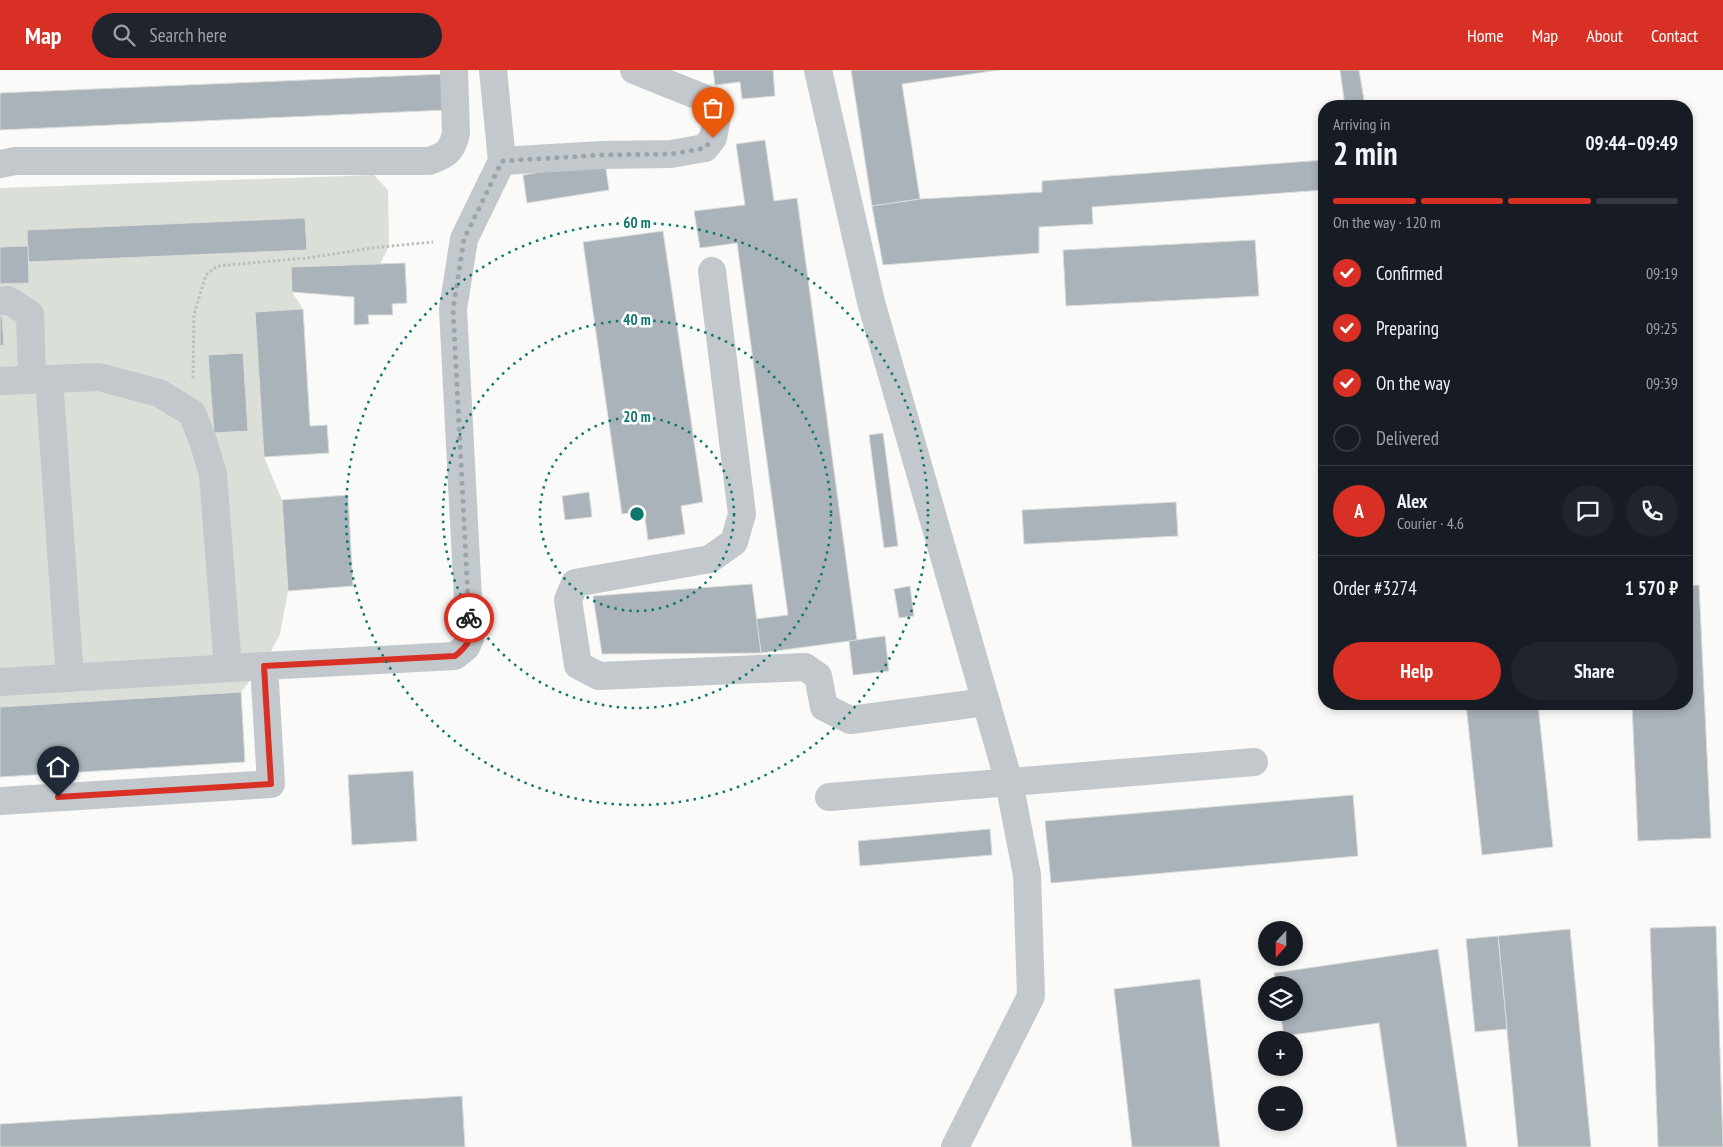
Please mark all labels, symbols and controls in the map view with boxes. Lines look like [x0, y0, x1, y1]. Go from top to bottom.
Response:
search box [92, 13, 442, 58]
text: Map [25, 20, 62, 51]
icon: search [110, 21, 138, 49]
text: Search here [150, 23, 227, 47]
text: Home [1467, 24, 1504, 47]
text: Map [1532, 24, 1558, 47]
text: About [1586, 24, 1623, 47]
text: Contact [1651, 24, 1698, 47]
pin [692, 87, 734, 138]
icon: bag [699, 94, 727, 122]
text: Arriving in [1333, 114, 1390, 134]
text: 09:44–09:49 [1585, 131, 1678, 155]
text: 2 min [1333, 132, 1398, 174]
text: On the way · 120 m [1333, 212, 1441, 232]
text: 60 m [623, 213, 651, 232]
icon: check [1333, 259, 1361, 287]
text: Confirmed [1376, 261, 1443, 285]
text: 09:19 [1646, 263, 1678, 283]
text: 40 m [623, 310, 651, 329]
icon: check [1333, 314, 1361, 342]
text: Preparing [1376, 316, 1439, 340]
text: 09:25 [1646, 318, 1678, 338]
icon: check [1333, 369, 1361, 397]
text: On the way [1376, 371, 1450, 395]
text: 09:39 [1646, 373, 1678, 393]
text: 20 m [623, 407, 651, 426]
text: Delivered [1376, 426, 1439, 450]
button: chat [1562, 485, 1614, 537]
button: phone [1626, 485, 1678, 537]
text: Alex [1397, 489, 1427, 513]
text: A [1354, 499, 1364, 523]
centre of rings [628, 505, 646, 523]
text: Courier · 4.6 [1397, 513, 1464, 533]
text: Order #3274 [1333, 576, 1417, 600]
text: 1 570 ₽ [1625, 576, 1678, 600]
courier [444, 593, 494, 643]
icon: bike [455, 604, 483, 632]
button: Help [1333, 642, 1501, 700]
button: Share [1511, 642, 1678, 700]
pin [37, 746, 79, 797]
icon: home [44, 753, 72, 781]
north arrow [1258, 921, 1302, 966]
map controls [1258, 921, 1303, 1131]
button: layers [1258, 976, 1303, 1021]
button: + [1258, 1031, 1303, 1076]
button: − [1258, 1086, 1303, 1131]

